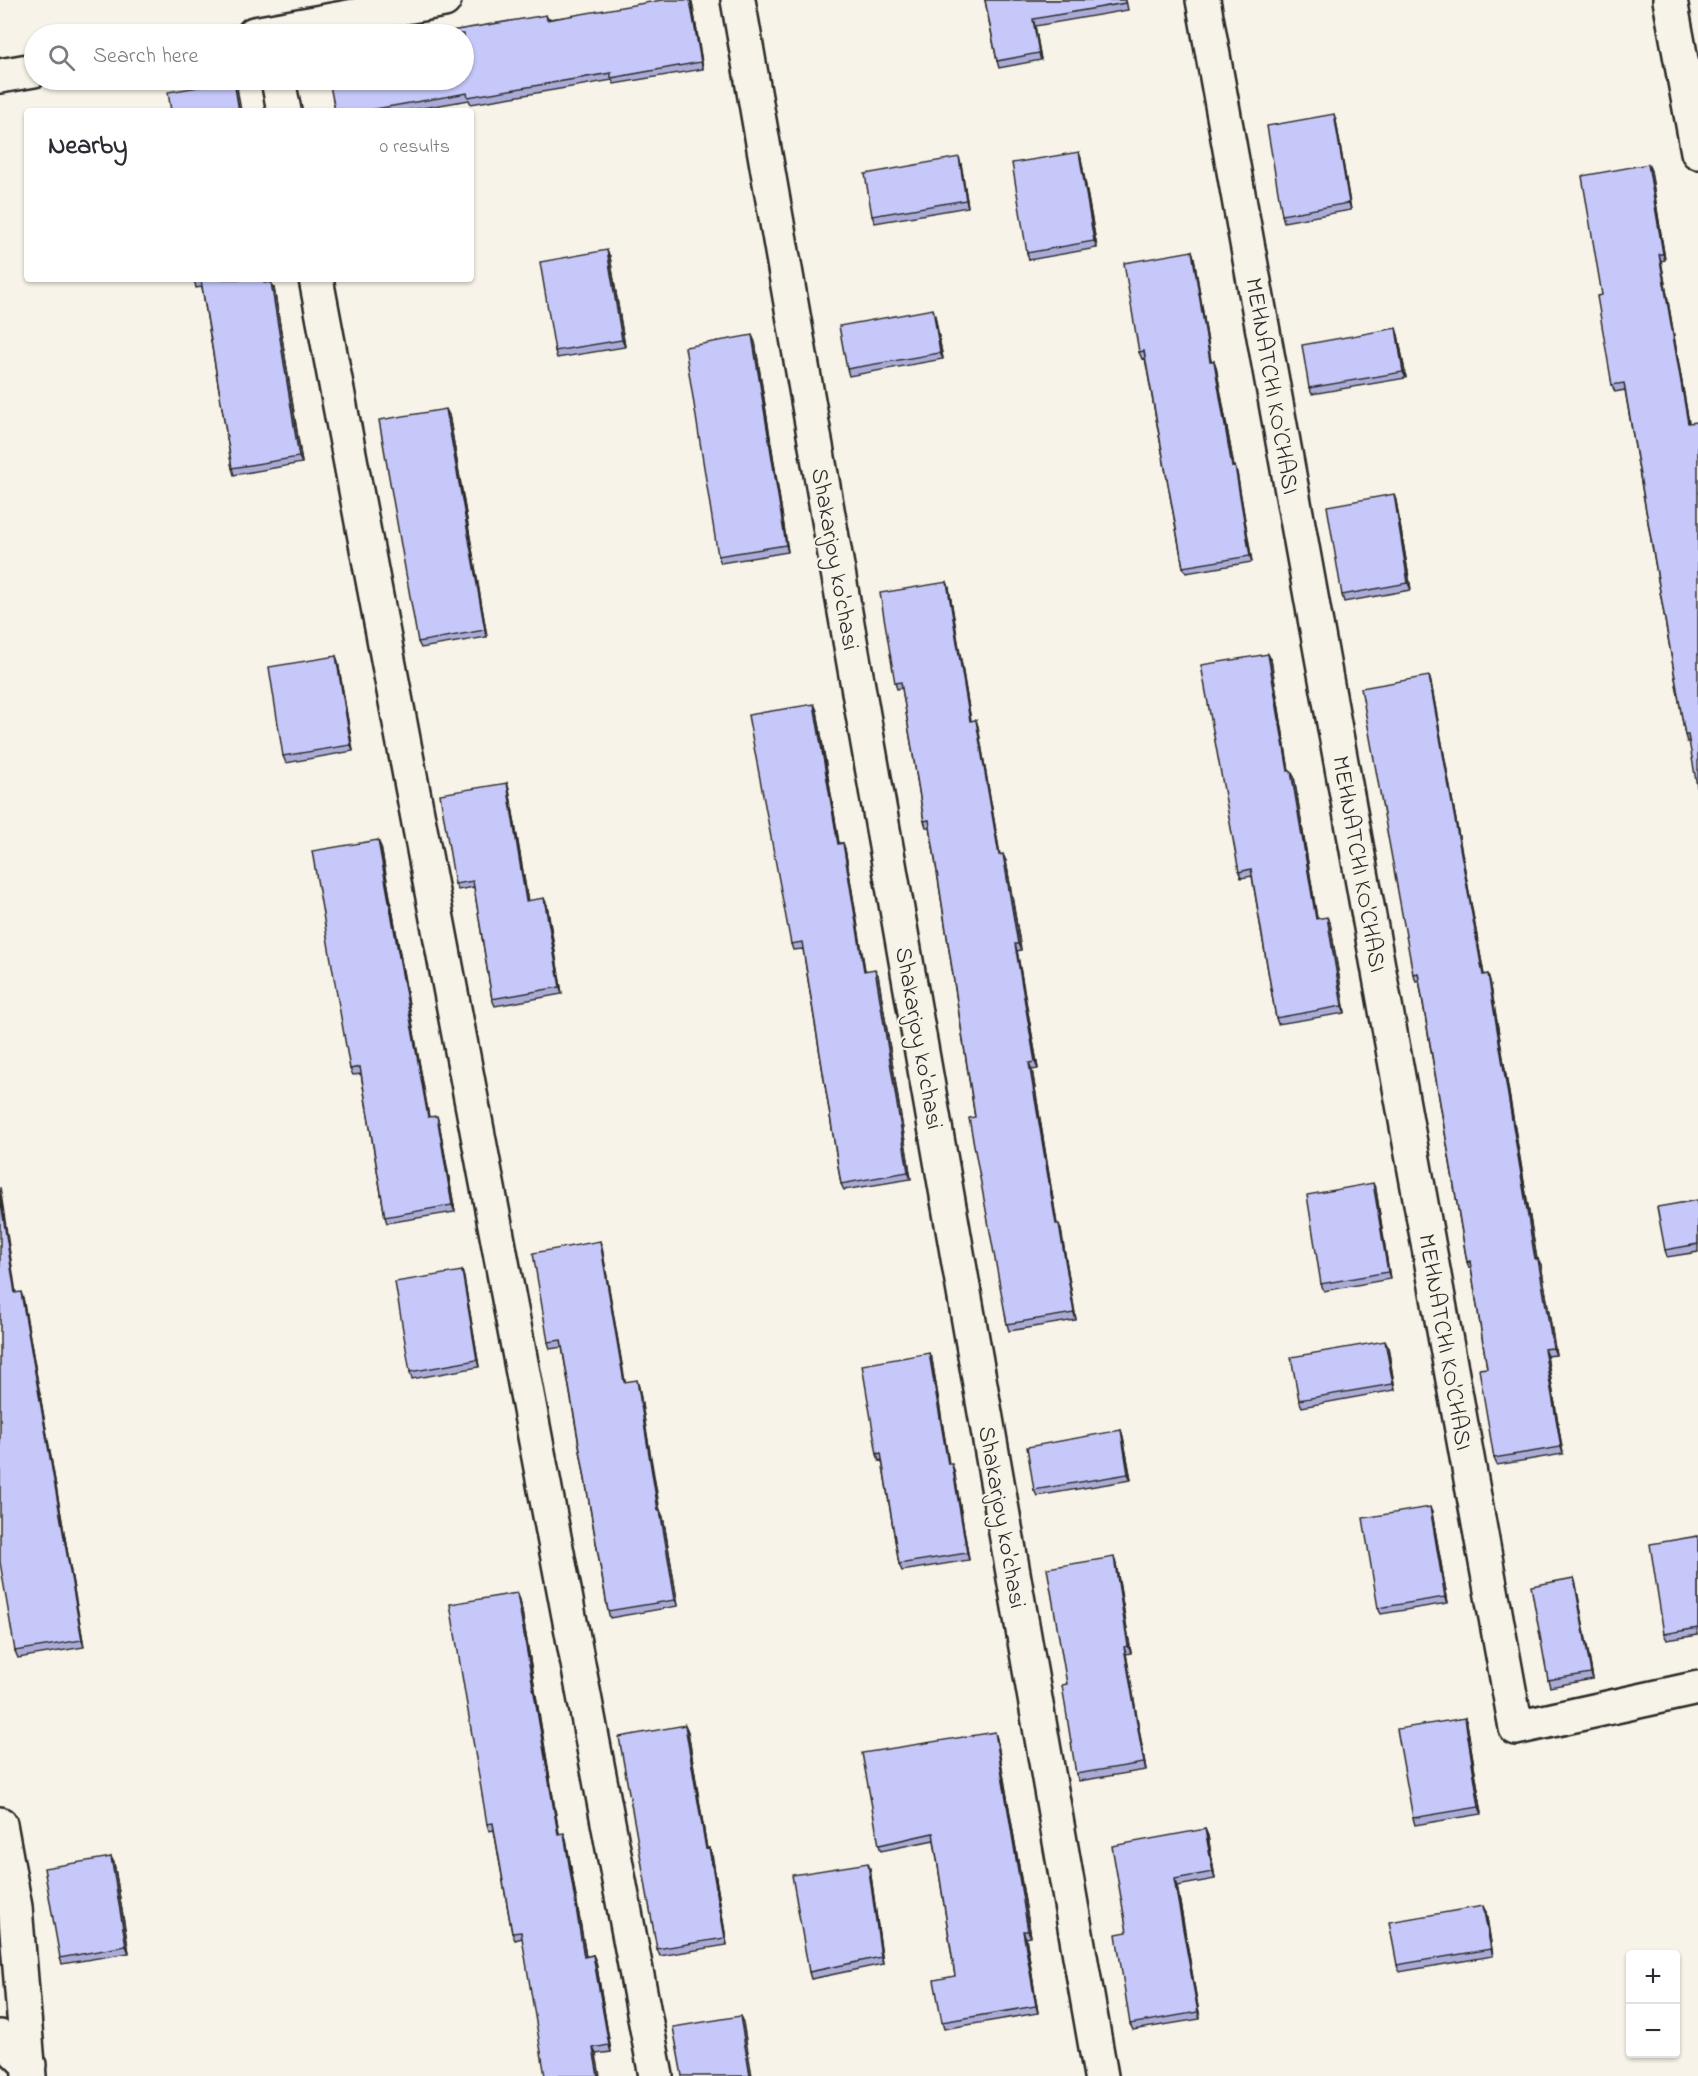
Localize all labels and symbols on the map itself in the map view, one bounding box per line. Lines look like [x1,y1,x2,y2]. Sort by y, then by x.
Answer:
street label: MEHNATCHI KO'CHASI [1234,275,1307,498]
street label: Shakarjoy ko'chasi [799,466,867,653]
street label: MEHNATCHI KO'CHASI [1321,753,1394,976]
street label: Shakarjoy ko'chasi [883,945,951,1132]
street label: MEHNATCHI KO'CHASI [1407,1231,1480,1454]
street label: Shakarjoy ko'chasi [966,1424,1034,1611]

